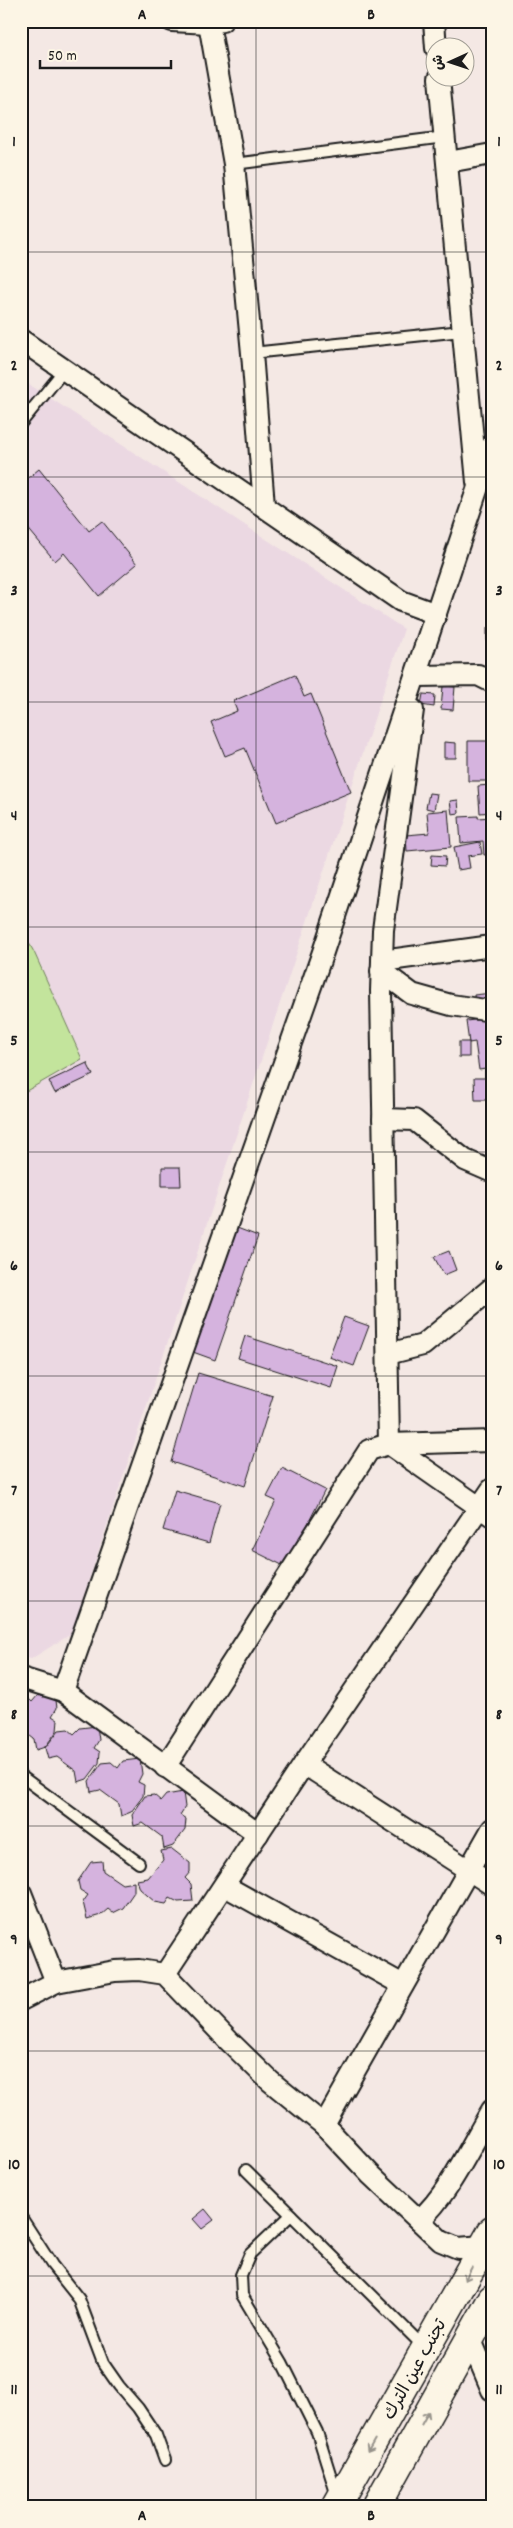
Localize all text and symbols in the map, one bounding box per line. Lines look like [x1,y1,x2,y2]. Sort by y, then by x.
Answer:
text: A [138,4,147,27]
text: B [367,4,375,27]
scale bar [40,38,171,70]
north arrow [426,38,476,88]
text: 50 m [48,46,77,68]
text: ش [429,54,449,71]
text: 1 [12,131,16,154]
text: 1 [497,131,501,154]
text: 2 [11,355,18,378]
text: 2 [496,355,503,378]
text: 3 [10,580,18,603]
text: 3 [495,580,503,603]
text: 4 [11,805,17,828]
text: 4 [496,805,502,828]
text: 5 [10,1030,18,1053]
text: 5 [495,1030,503,1053]
text: 6 [10,1255,18,1278]
text: 6 [495,1255,503,1278]
text: 7 [11,1480,17,1503]
text: 7 [496,1480,502,1503]
text: 8 [11,1704,18,1727]
text: 8 [496,1704,503,1727]
text: 9 [10,1929,18,1952]
text: 9 [495,1929,503,1952]
text: 10 [8,2154,20,2177]
text: 10 [493,2154,505,2177]
one-way arrow [463,2266,473,2281]
street label: تجنب عين الترك [378,2315,455,2425]
text: 11 [10,2379,18,2402]
text: 11 [495,2379,503,2402]
one-way arrow [421,2412,431,2426]
one-way arrow [366,2438,376,2453]
text: A [138,2505,147,2528]
text: B [367,2505,375,2528]

